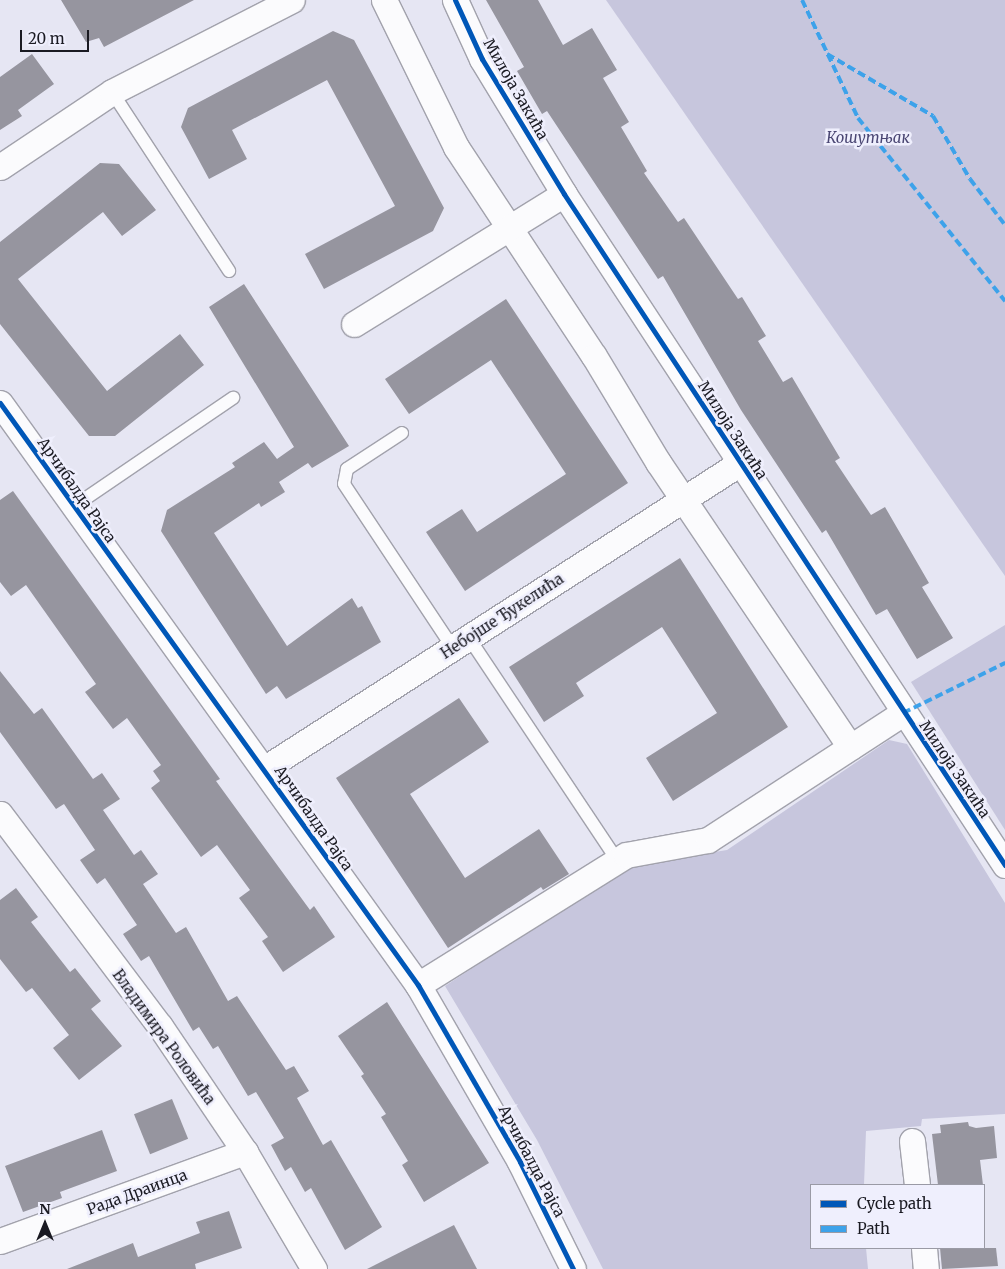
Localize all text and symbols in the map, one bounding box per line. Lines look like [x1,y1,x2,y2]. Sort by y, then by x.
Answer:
scale bar [22,20,91,52]
text: 20 m [28,29,65,48]
street label: Милоја Закића [480,35,552,143]
park label: Кошутњак [826,129,910,147]
street label: Милоја Закића [695,377,771,483]
street label: Арчибалда Рајса [34,434,120,546]
street label: Небојше Ђукелића [437,570,567,662]
street label: Милоја Закића [916,717,994,821]
street label: Арчибалда Рајса [271,762,357,874]
street label: Владимира Роловића [109,966,219,1108]
street label: Арчибалда Рајса [495,1102,569,1220]
street label: Рада Драинца [84,1166,190,1218]
legend [810,1184,985,1249]
text: Cycle path [857,1194,932,1213]
north arrow [20,1199,70,1249]
text: N [39,1200,51,1218]
text: Path [857,1219,890,1238]

